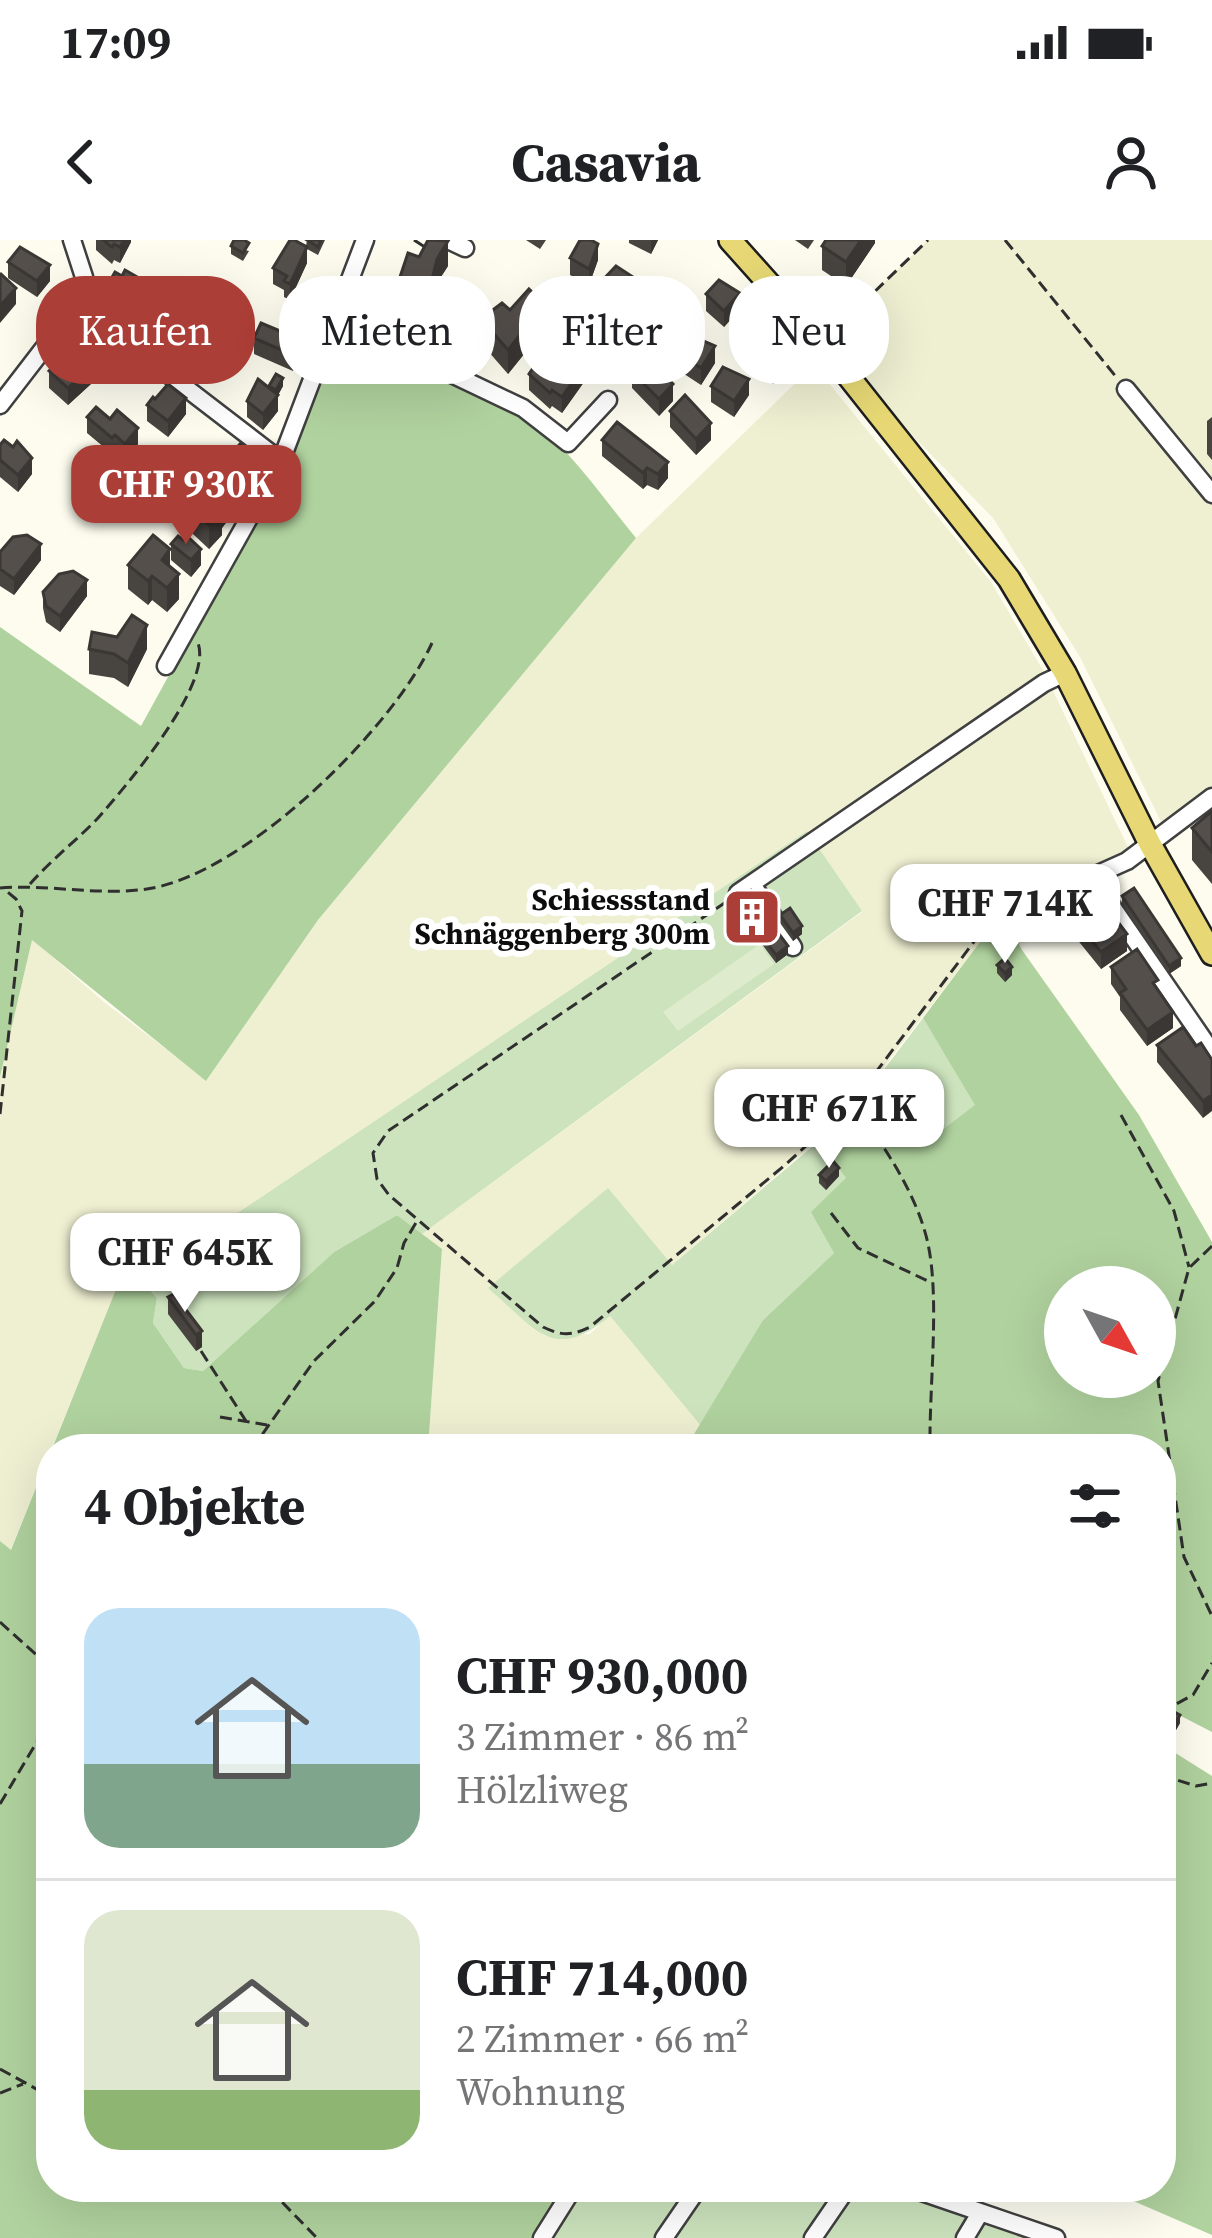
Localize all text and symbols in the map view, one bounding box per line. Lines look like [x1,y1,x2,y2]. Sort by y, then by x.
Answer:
text: 17:09 [60,11,171,73]
text: Casavia [511,125,701,199]
icon: back [48,129,114,195]
icon: person [1098,129,1164,195]
chip: Kaufen [36,276,255,384]
chip: Mieten [279,276,495,384]
chip: Filter [519,276,705,384]
chip: Neu [729,276,889,384]
pin: CHF 930K [62,445,310,547]
text: CHF 930K [98,457,274,510]
pin: CHF 714K [881,864,1129,966]
text: CHF 714K [917,876,1093,929]
place label: Schiessstand Schnäggenberg 300m [414,879,710,954]
building icon: Schiessstand Schnäggenberg 300m [721,886,783,948]
pin: CHF 671K [705,1069,953,1171]
text: CHF 671K [741,1081,917,1134]
pin: CHF 645K [61,1213,309,1315]
text: CHF 645K [97,1225,273,1278]
north arrow [1044,1266,1176,1398]
map controls [1044,1266,1176,1398]
text: 4 Objekte [84,1471,305,1541]
icon: filters [1062,1473,1128,1539]
text: CHF 930,000 [456,1640,748,1710]
icon: home [180,1656,324,1800]
text: 3 Zimmer · 86 m² [456,1710,749,1763]
text: Hölzliweg [456,1763,628,1816]
text: CHF 714,000 [456,1942,748,2012]
icon: home [180,1958,324,2102]
text: 2 Zimmer · 66 m² [456,2012,749,2065]
text: Wohnung [456,2065,625,2118]

